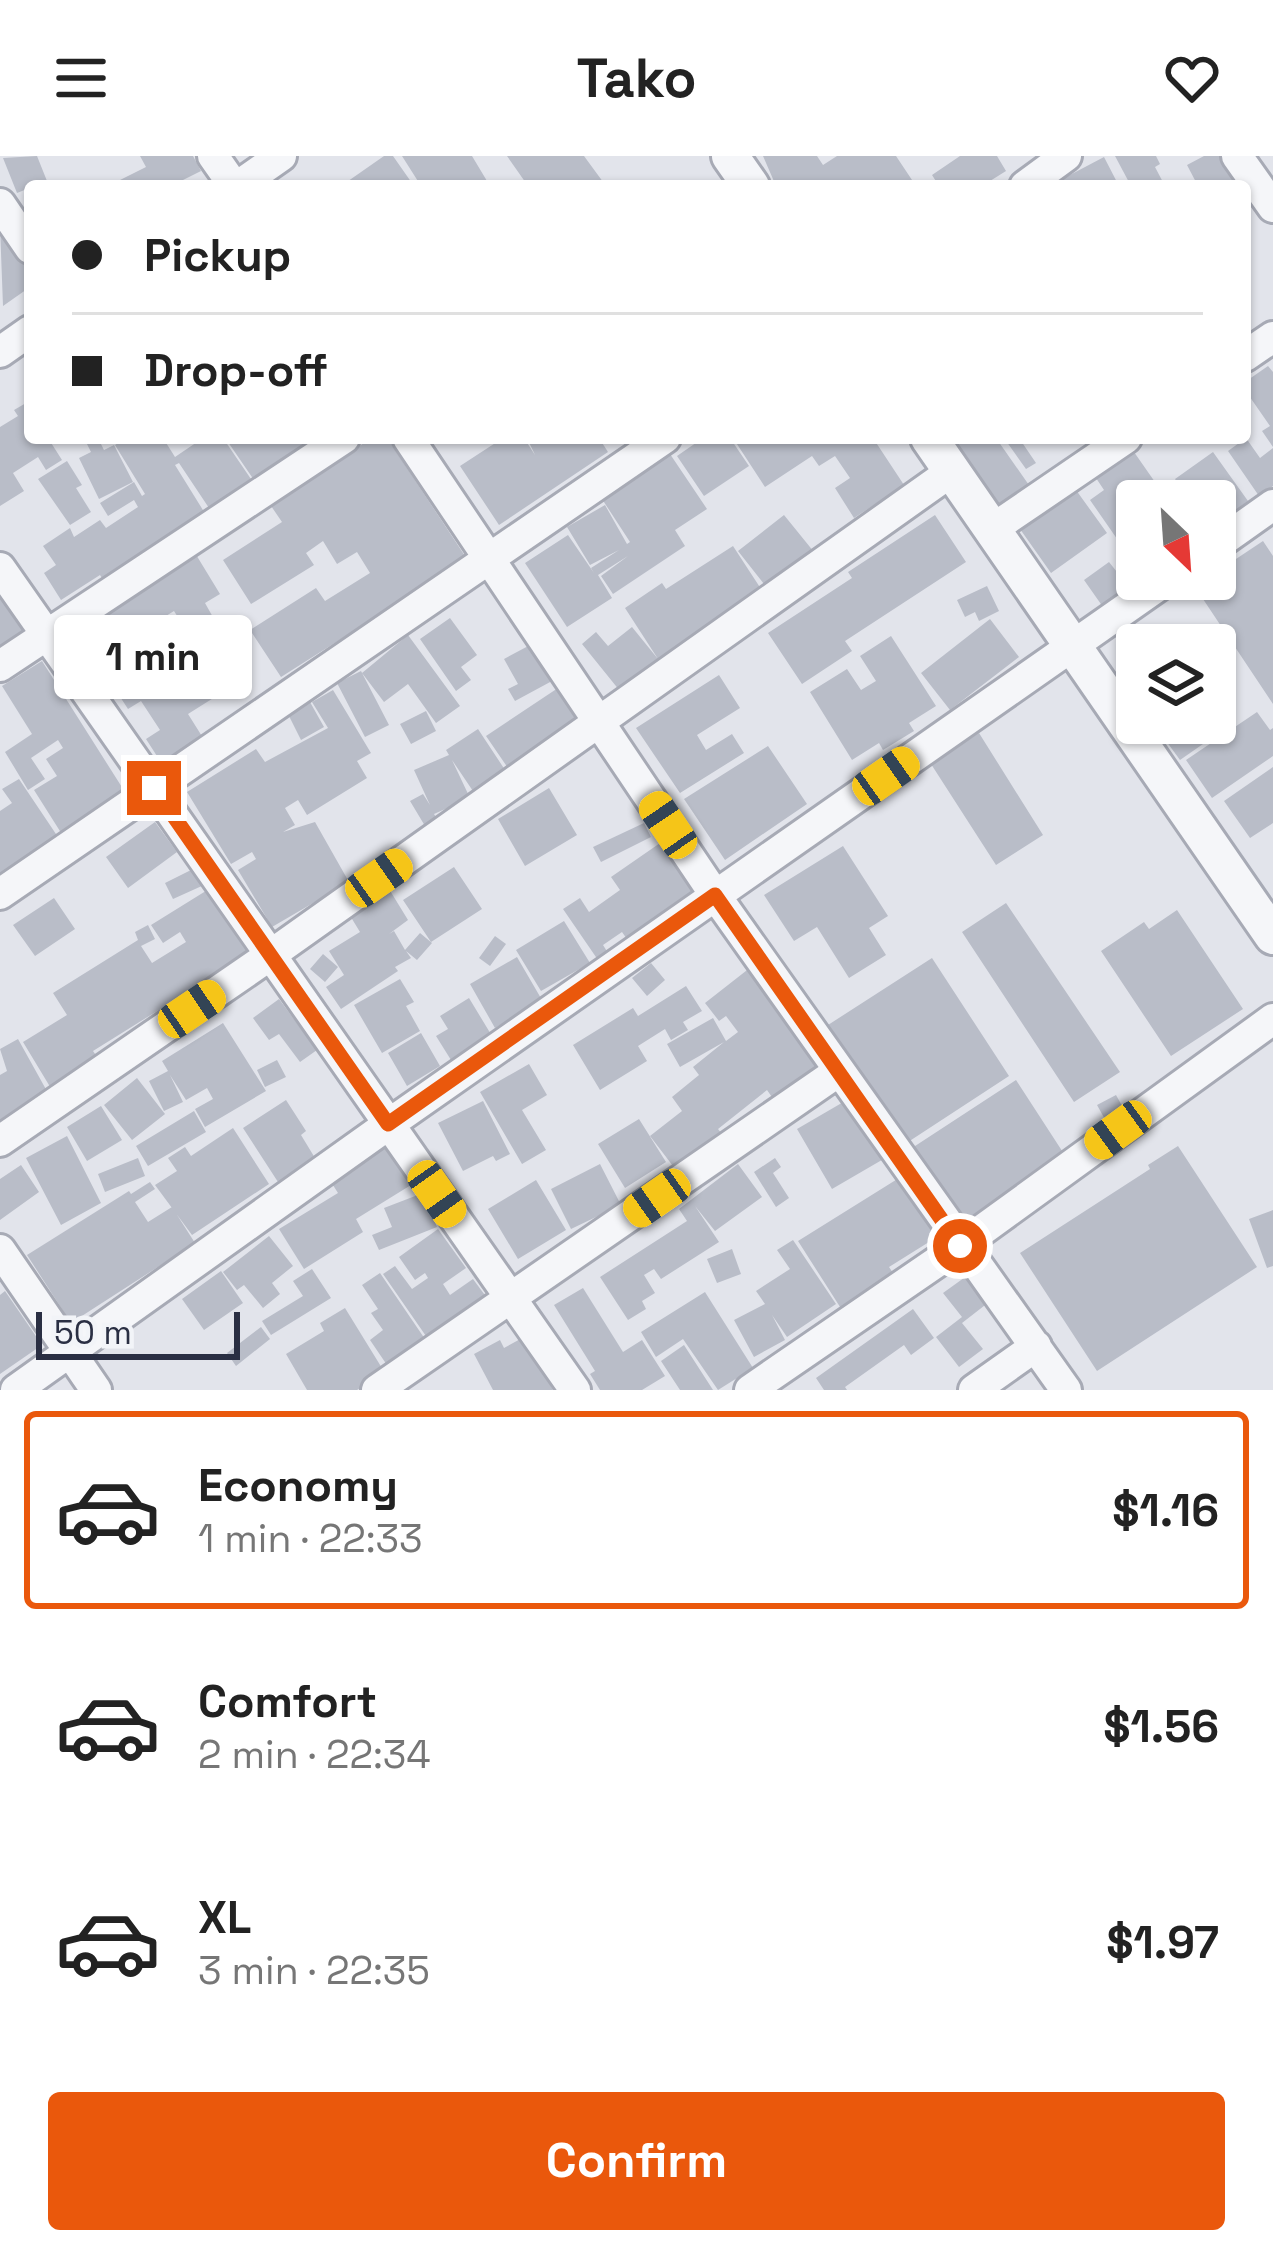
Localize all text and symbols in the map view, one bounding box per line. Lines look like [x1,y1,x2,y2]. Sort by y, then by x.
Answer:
text: Tako [576,44,697,113]
icon: menu [48,45,114,111]
icon: heart [1159,45,1225,111]
text: Pickup [144,227,291,284]
text: Drop-off [144,342,328,399]
north arrow [1116,480,1236,600]
map controls [1116,480,1236,744]
callout: 1 min [55,614,253,698]
button: layers [1116,624,1236,744]
text: 1 min [105,632,201,681]
car [846,741,926,811]
route end [127,761,181,815]
car [633,785,703,865]
car [339,843,419,913]
car [152,974,232,1044]
car [1078,1094,1158,1166]
car [402,1154,472,1234]
car [617,1163,697,1233]
route start [933,1219,987,1273]
scale bar [36,1306,240,1359]
text: 50 m [54,1312,132,1354]
icon: car [54,1456,162,1564]
text: Economy [198,1457,398,1514]
text: $1.16 [1112,1482,1219,1539]
text: 1 min · 22:33 [198,1514,423,1563]
icon: car [54,1672,162,1780]
text: Comfort [198,1673,377,1730]
text: $1.56 [1103,1698,1219,1755]
text: 2 min · 22:34 [198,1730,431,1779]
icon: car [54,1888,162,1996]
text: XL [198,1889,251,1946]
text: $1.97 [1106,1914,1219,1971]
text: 3 min · 22:35 [198,1946,430,1995]
button: Confirm [48,2092,1225,2230]

